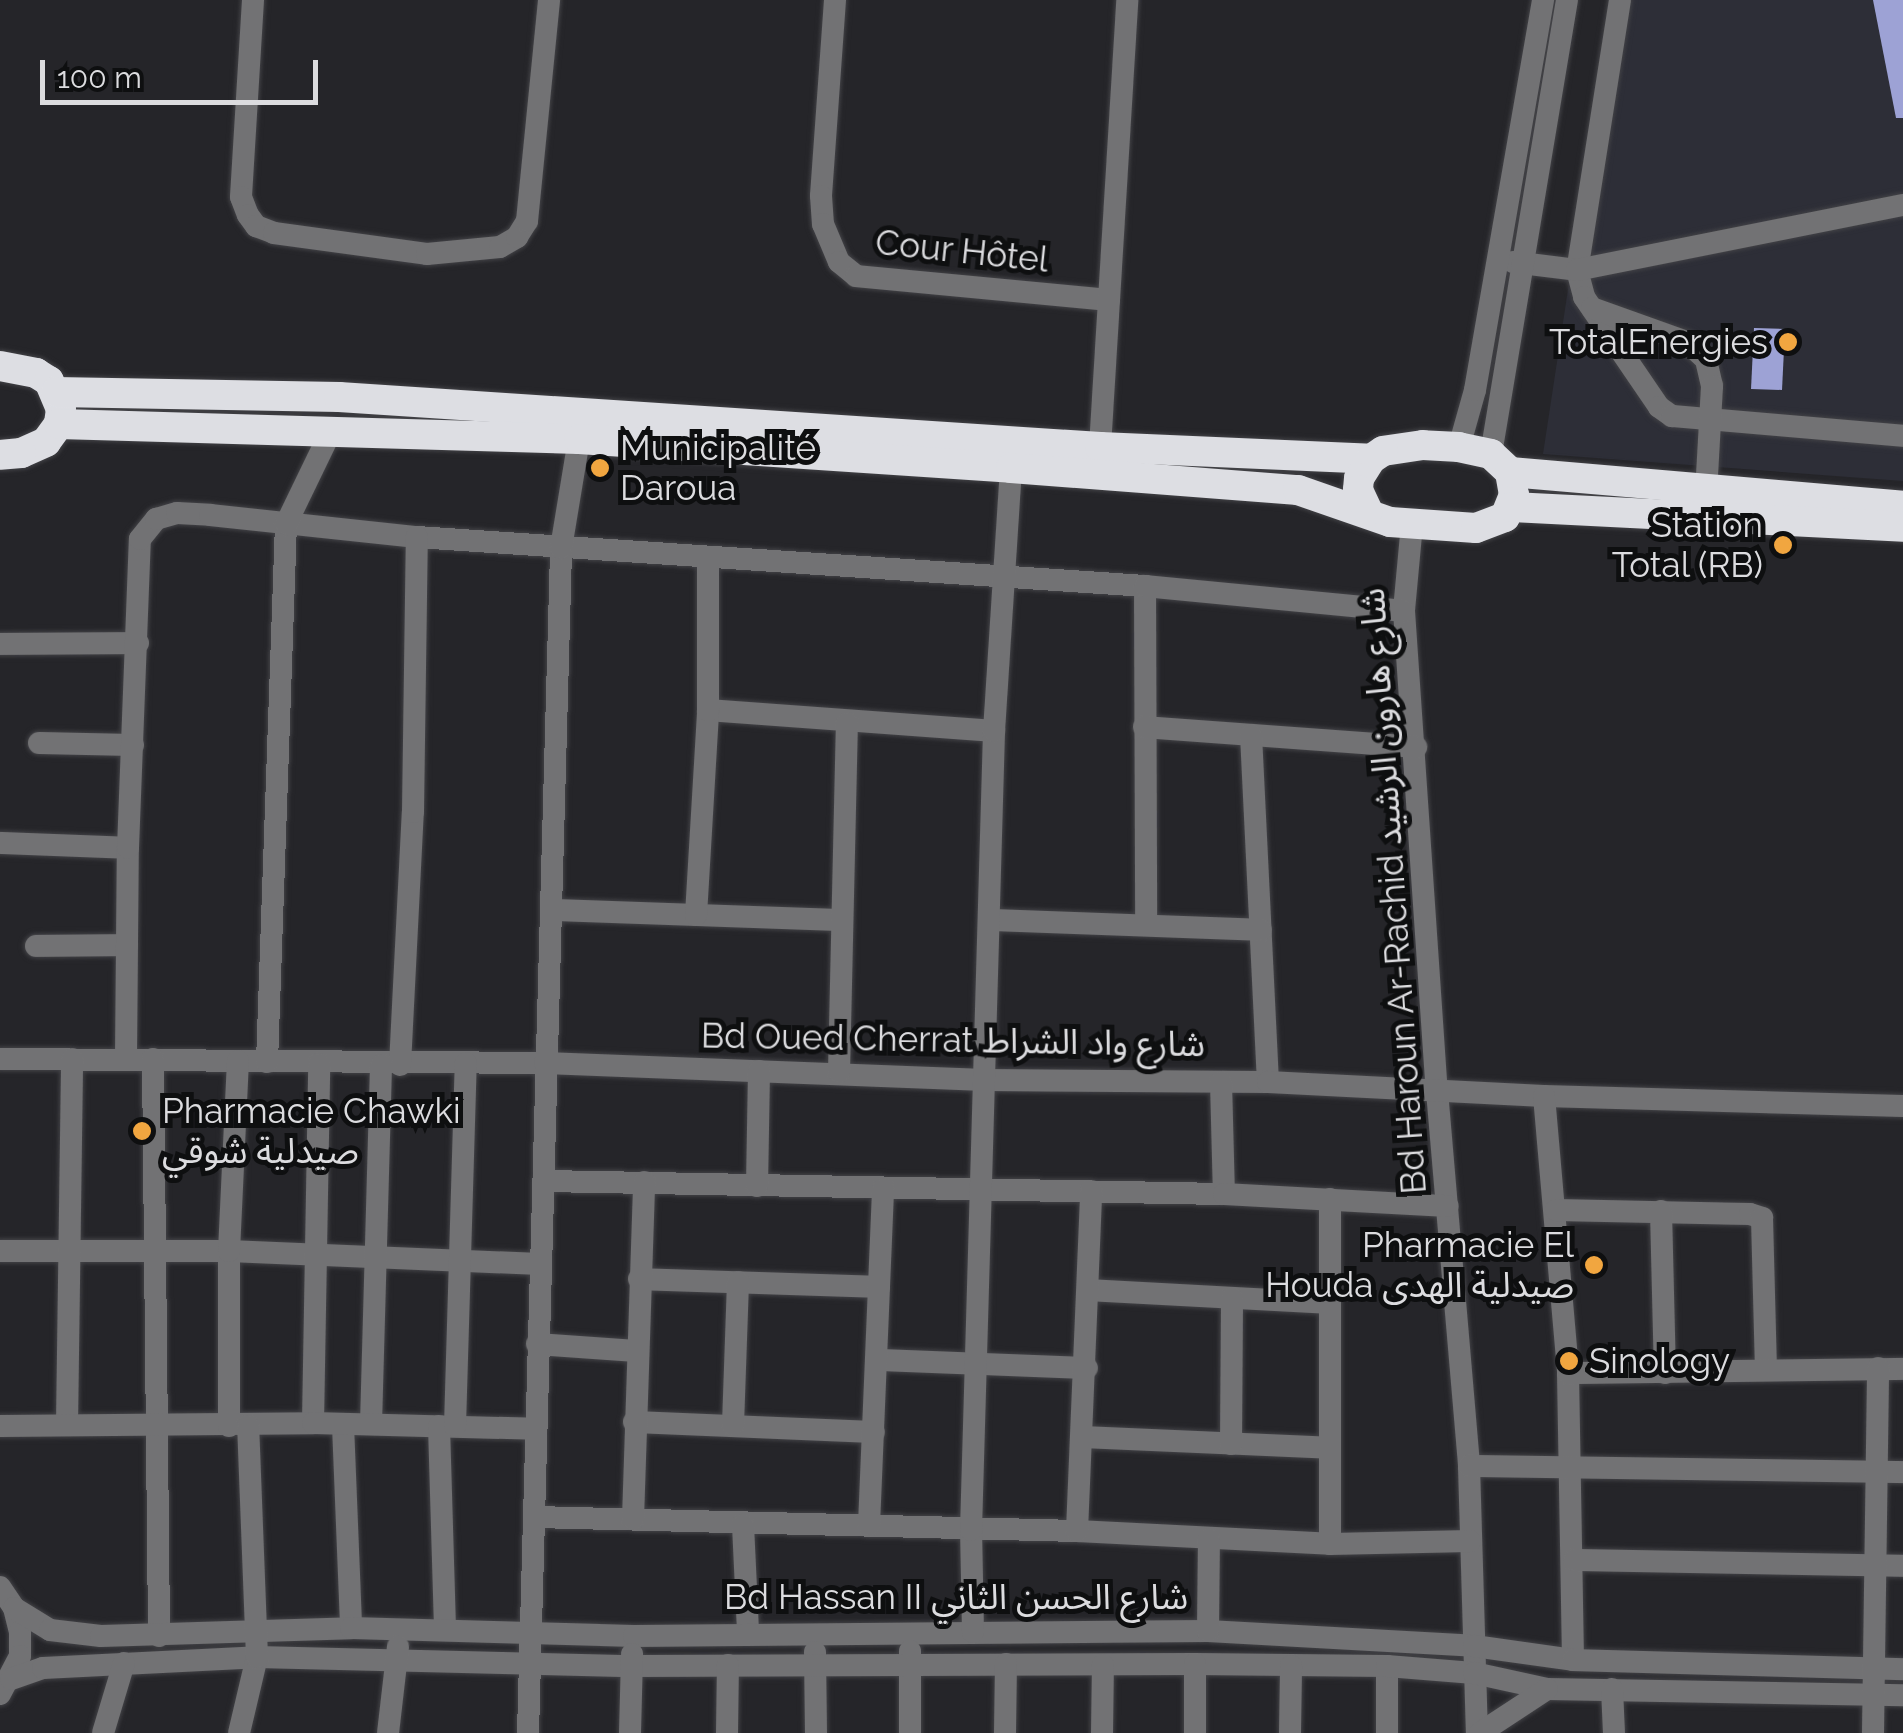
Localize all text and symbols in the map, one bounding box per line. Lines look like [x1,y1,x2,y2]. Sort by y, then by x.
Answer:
scale bar [45,40,322,102]
text: 100 m [57,60,142,95]
street label: Cour Hôtel [873,221,1051,281]
place label: TotalEnergies [1549,321,1768,363]
marker: TotalEnergies [1777,331,1799,353]
place label: Municipalité Daroua [620,427,816,509]
marker: Municipalité Daroua [589,457,611,479]
place label: Station Total (RB) [1611,504,1763,586]
marker: Station Total (RB) [1772,534,1794,556]
street label: Bd Haroun Ar-Rachid شارع هارون الرشيد [1351,586,1435,1196]
street label: Bd Oued Cherrat شارع واد الشراط [701,1015,1205,1065]
place label: Pharmacie Chawki صيدلية شوقي [162,1090,461,1172]
marker: Pharmacie Chawki صيدلية شوقي [131,1120,153,1142]
place label: Pharmacie El Houda صيدلية الهدى [1265,1224,1574,1306]
marker: Pharmacie El Houda صيدلية الهدى [1583,1254,1605,1276]
place label: Sinology [1589,1340,1730,1382]
marker: Sinology [1558,1350,1580,1372]
street label: Bd Hassan II شارع الحسن الثاني [724,1576,1188,1618]

